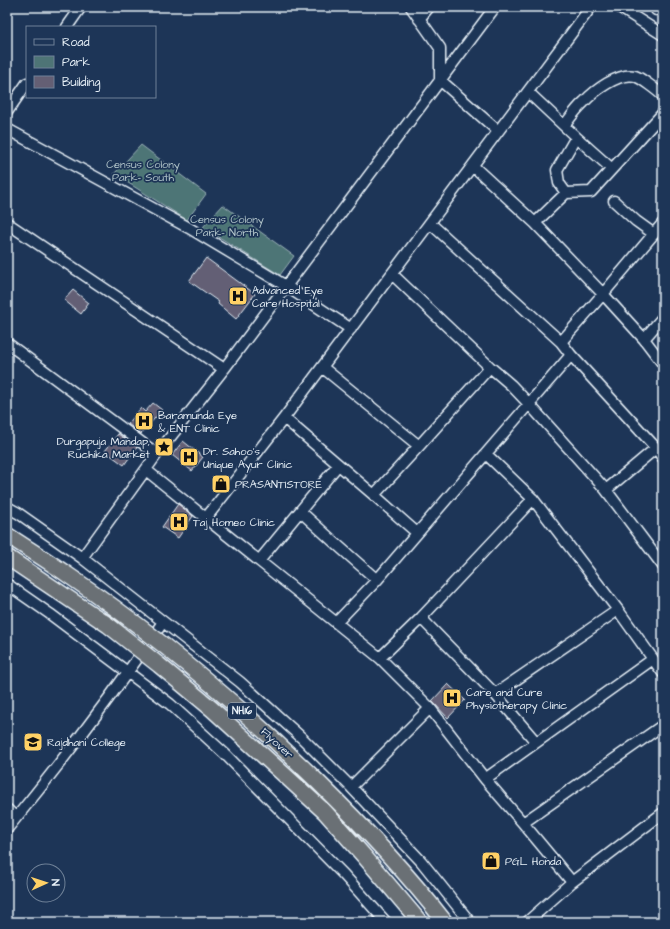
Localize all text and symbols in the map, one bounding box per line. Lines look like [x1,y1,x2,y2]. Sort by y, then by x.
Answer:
legend [26,26,156,98]
text: Road [62,34,90,51]
text: Park [62,54,90,71]
text: Building [62,74,100,92]
park label: Census Colony Park- South [106,157,180,185]
park label: Census Colony Park- North [190,212,264,240]
place label: Advanced Eye Care Hospital [252,283,323,311]
hospital icon: Advanced Eye Care Hospital [227,285,249,307]
place label: Baramunda Eye & ENT Clinic [158,408,237,436]
hospital icon: Baramunda Eye & ENT Clinic [133,410,155,432]
place label: Durgapuja Mandap, Ruchika Market [57,434,151,462]
place icon: Durgapuja Mandap, Ruchika Market [153,436,175,458]
place label: Dr. Sahoo's Unique Ayur Clinic [203,444,292,473]
hospital icon: Dr. Sahoo's Unique Ayur Clinic [178,446,200,468]
shop icon: PRASANTISTORE [210,473,232,495]
place label: PRASANTISTORE [235,477,323,492]
hospital icon: Taj Homeo Clinic [168,511,190,533]
place label: Taj Homeo Clinic [193,515,275,530]
place label: Care and Cure Physiotherapy Clinic [466,685,567,714]
hospital icon: Care and Cure Physiotherapy Clinic [441,687,463,709]
road number: NH16 [228,703,256,719]
street label: Flyover [257,724,296,763]
school or university icon: Rajdhani College [22,731,44,753]
place label: Rajdhani College [47,735,126,751]
shop icon: PGL Honda [480,850,502,872]
place label: PGL Honda [505,854,562,869]
north arrow [26,863,66,903]
text: N [48,879,63,886]

